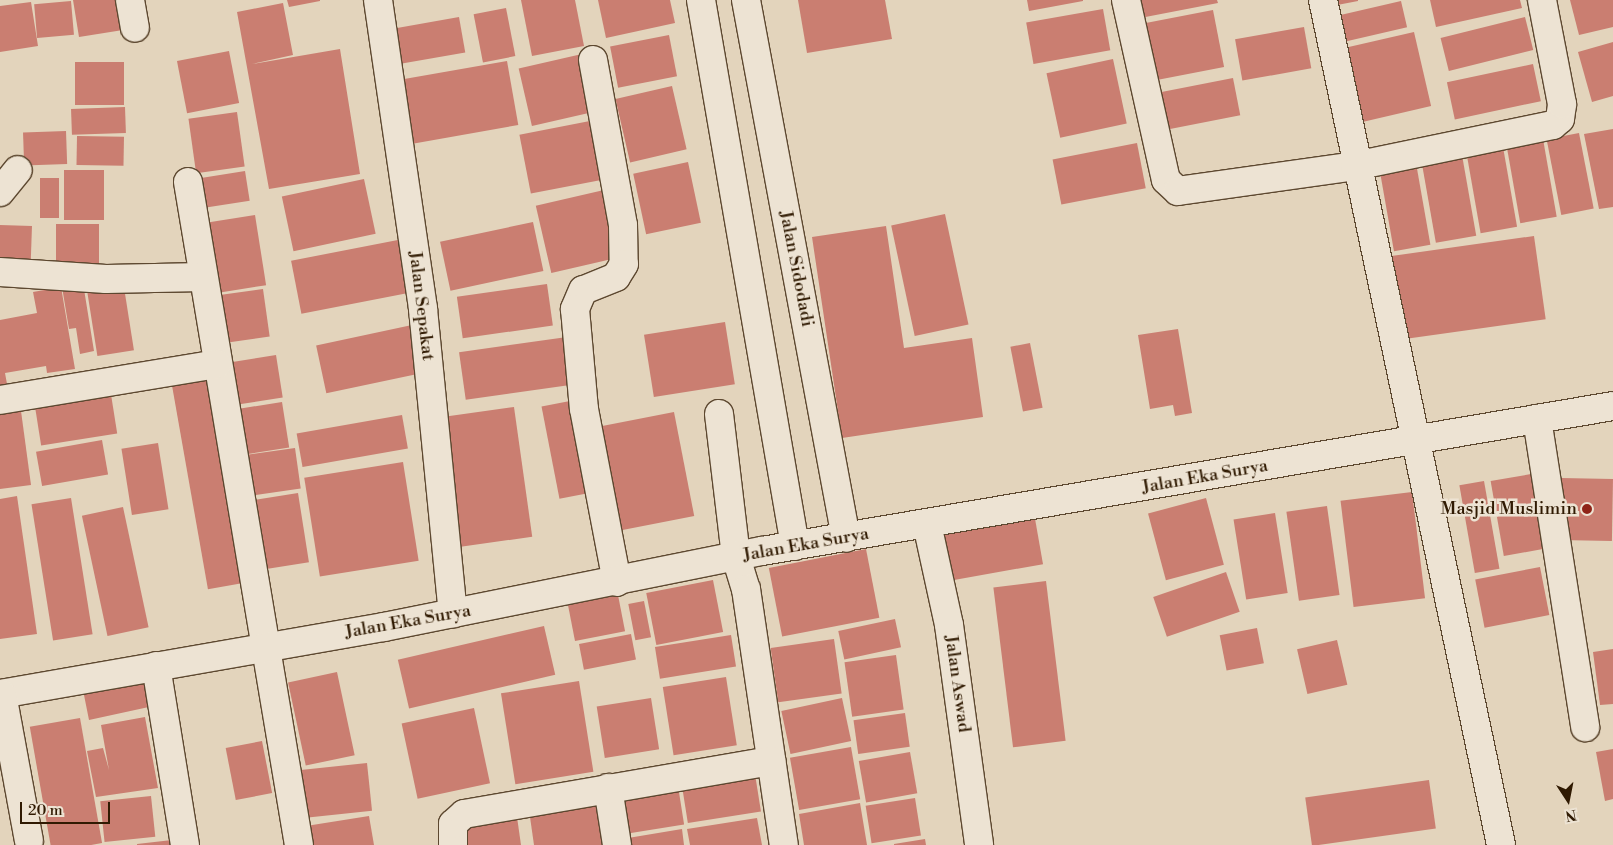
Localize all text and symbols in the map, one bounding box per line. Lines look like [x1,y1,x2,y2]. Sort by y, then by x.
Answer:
street label: Jalan Sidodadi [774,209,818,329]
street label: Jalan Sepakat [404,250,438,362]
street label: Jalan Eka Surya [1140,455,1270,499]
place label: Masjid Muslimin [1441,498,1577,520]
marker: Masjid Muslimin [1581,503,1593,515]
street label: Jalan Eka Surya [741,523,871,567]
street label: Jalan Eka Surya [343,600,473,644]
street label: Jalan Aswad [939,634,975,734]
north arrow [1543,775,1593,825]
scale bar [22,792,112,824]
text: 20 m [28,801,63,820]
text: N [1564,805,1578,825]

